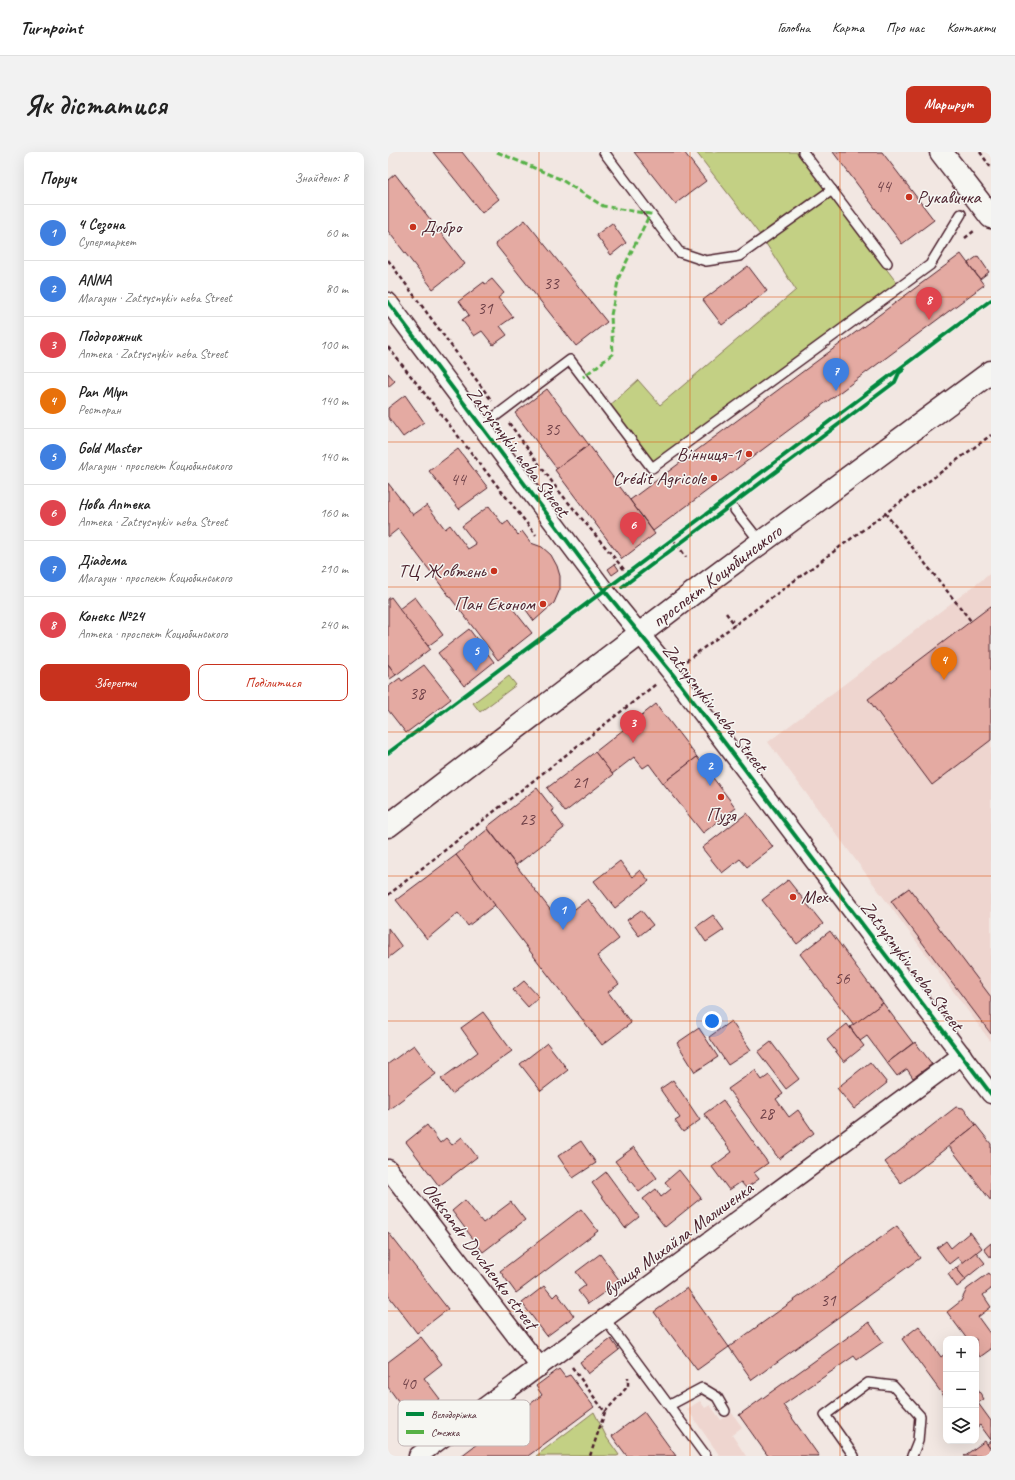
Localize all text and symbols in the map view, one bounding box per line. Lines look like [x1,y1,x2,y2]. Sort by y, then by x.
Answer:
text: Turnpoint [20,16,82,40]
text: Головна [777,19,810,36]
text: Карта [832,19,864,36]
text: Про нас [886,19,925,36]
text: Контакти [947,19,995,36]
button: Маршрут [906,86,991,123]
text: Як дістатися [24,87,167,122]
text: Поруч [40,168,76,189]
text: Знайдено: 8 [294,170,348,186]
house number: 44 [875,176,893,197]
place label: Рукавичка [917,185,982,209]
marker: Рукавичка [904,192,914,202]
text: 4 Сезона [78,215,125,234]
place label: Добро [421,215,463,239]
marker: Добро [408,222,418,232]
text: 1 [50,225,56,241]
text: 60 m [326,225,348,241]
text: Супермаркет [78,234,136,250]
text: ANNA [78,271,111,290]
house number: 33 [543,273,560,294]
text: 2 [50,281,56,297]
text: 80 m [326,281,348,297]
pin: 8 [916,287,942,320]
text: Магазин · Zatsysnykiv neba Street [78,290,232,306]
house number: 31 [477,298,494,319]
text: Подорожник [78,327,142,346]
text: 3 [50,337,56,353]
text: 100 m [320,337,348,353]
text: Аптека · Zatsysnykiv neba Street [78,346,227,362]
pin: 7 [823,358,849,391]
street label: Zatsysnykiv neba Street [461,382,576,523]
text: Pan Mlyn [78,383,127,402]
text: 4 [50,393,56,409]
text: 140 m [320,393,348,409]
text: Ресторан [78,402,121,418]
house number: 35 [544,419,561,440]
text: Gold Master [78,439,141,458]
place label: Вінниця-1 [677,442,742,466]
text: 5 [50,449,56,465]
text: 140 m [320,449,348,465]
marker: Вінниця-1 [744,449,754,459]
text: Магазин · проспект Коцюбинського [78,458,232,474]
place label: Crédit Agricole [613,466,708,490]
house number: 44 [450,469,468,490]
marker: Crédit Agricole [709,473,719,483]
text: Нова Аптека [78,495,149,514]
text: 6 [50,505,56,521]
text: 160 m [320,505,348,521]
pin: 6 [620,512,646,545]
text: Аптека · Zatsysnykiv neba Street [78,514,227,530]
street label: проспект Коцюбинського [647,518,788,633]
text: Діадема [78,551,126,570]
place label: ТЦ Жовтень [398,559,488,583]
text: 7 [50,561,56,577]
text: 210 m [320,561,348,577]
marker: ТЦ Жовтень [489,566,499,576]
text: Магазин · проспект Коцюбинського [78,570,232,586]
place label: Пан Економ [454,592,536,616]
marker: Пан Економ [538,599,548,609]
text: Конекс №24 [78,607,144,626]
text: 8 [50,617,56,633]
text: 240 m [320,617,348,633]
text: Аптека · проспект Коцюбинського [78,626,228,642]
pin: 5 [463,638,489,671]
street label: Zatsysnykiv neba Street [657,639,774,778]
pin: 4 [931,647,957,680]
button: Зберегти [40,664,190,701]
button: Поділитися [198,664,348,701]
house number: 38 [409,683,427,704]
pin: 3 [620,710,646,743]
pin: 2 [697,753,723,786]
house number: 21 [572,772,589,793]
marker: Пузя [716,792,726,802]
place label: Пузя [706,803,738,827]
house number: 23 [519,809,536,830]
place label: Мех [801,885,829,909]
marker: Мех [788,892,798,902]
street label: Zatsysnykiv neba Street [855,896,970,1037]
pin: 1 [550,897,576,930]
house number: 56 [834,968,851,989]
your location [702,1011,722,1031]
house number: 28 [758,1103,776,1124]
street label: вулиця Михайла Малишенка [598,1175,759,1302]
street label: Oleksandr Dovzhenko street [417,1178,545,1336]
house number: 31 [820,1290,837,1311]
map controls [943,1336,979,1444]
button: + [943,1336,979,1372]
button: − [943,1372,979,1408]
house number: 40 [400,1373,417,1394]
legend [398,1400,530,1446]
text: Велодоріжка [431,1407,477,1421]
button: layers [943,1408,979,1444]
text: Стежка [431,1425,460,1439]

